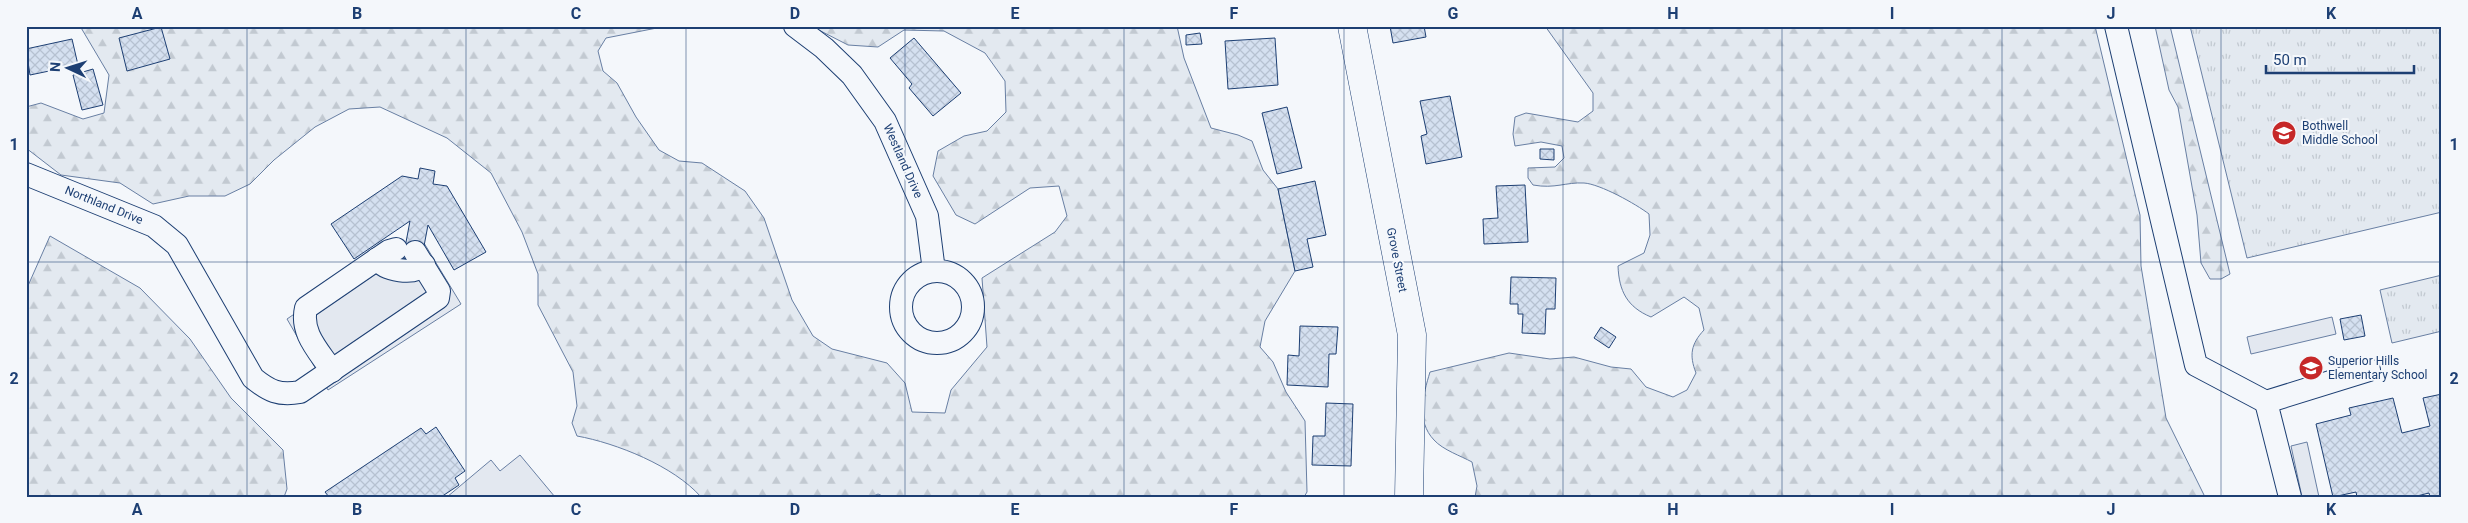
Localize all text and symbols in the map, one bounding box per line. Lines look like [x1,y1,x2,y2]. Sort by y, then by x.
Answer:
text: A [132,4,143,23]
text: B [352,4,362,23]
text: C [571,4,581,23]
text: D [790,4,800,23]
text: E [1011,4,1020,23]
text: F [1230,4,1239,23]
text: G [1448,4,1459,23]
text: H [1667,4,1679,23]
text: I [1890,4,1894,23]
text: J [2107,4,2115,23]
text: K [2326,4,2337,23]
north arrow [42,42,92,92]
scale bar [2266,42,2413,74]
text: 50 m [2273,51,2307,69]
text: N [47,62,63,73]
place label: Bothwell Middle School [2302,119,2378,147]
school or university icon: Bothwell Middle School [2271,120,2297,146]
street label: Westland Drive [880,122,926,200]
text: 1 [9,135,19,154]
text: 1 [2449,135,2459,154]
street label: Northland Drive [63,183,145,227]
street label: Grove Street [1384,226,1410,294]
place label: Superior Hills Elementary School [2328,354,2428,382]
school or university icon: Superior Hills Elementary School [2298,355,2324,381]
text: 2 [9,369,19,388]
text: 2 [2449,369,2459,388]
text: A [132,500,143,519]
text: B [352,500,362,519]
text: C [571,500,581,519]
text: D [790,500,800,519]
text: E [1011,500,1020,519]
text: F [1230,500,1239,519]
text: G [1448,500,1459,519]
text: H [1667,500,1679,519]
text: I [1890,500,1894,519]
text: J [2107,500,2115,519]
text: K [2326,500,2337,519]

